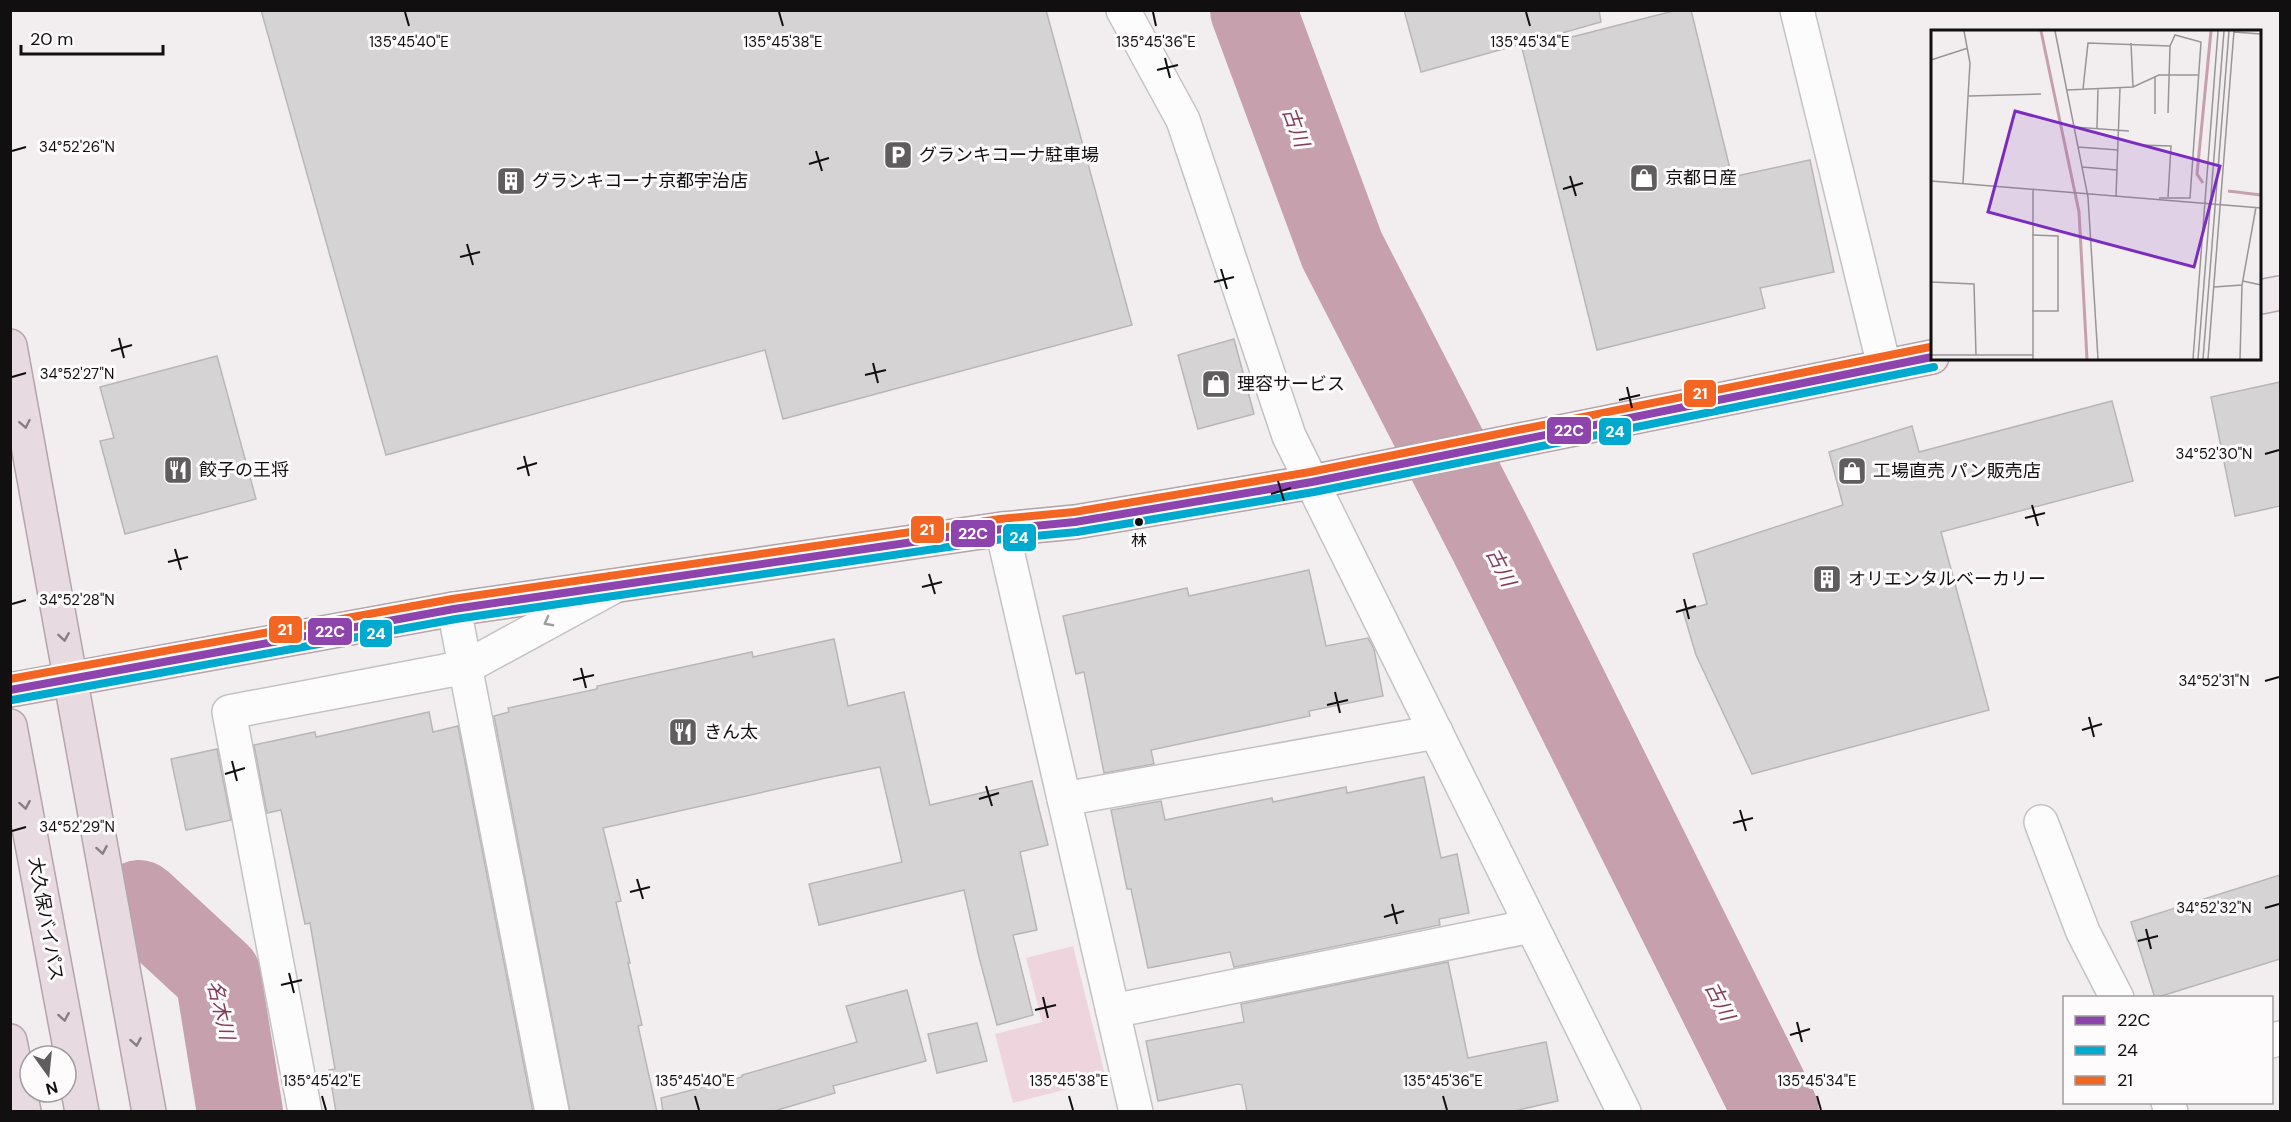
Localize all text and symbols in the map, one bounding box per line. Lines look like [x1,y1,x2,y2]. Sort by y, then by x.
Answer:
scale bar [21,18,164,56]
text: 20 m [30,27,73,51]
inset map [1931,30,2261,360]
text: 135°45'40"E [369,32,449,52]
text: 135°45'38"E [743,32,823,52]
text: 135°45'36"E [1116,32,1196,52]
text: 135°45'34"E [1490,32,1570,52]
water label: 古川 [1277,104,1316,152]
text: 34°52'26"N [39,137,115,157]
parking icon: グランキコーナ駐車場 [882,139,914,171]
place label: グランキコーナ駐車場 [919,143,1099,167]
shop icon: 京都日産 [1628,162,1660,194]
building icon: グランキコーナ京都宇治店 [495,165,527,197]
place label: 京都日産 [1665,166,1737,190]
place label: グランキコーナ京都宇治店 [532,169,748,193]
text: 34°52'27"N [40,364,114,384]
shop icon: 理容サービス [1200,368,1232,400]
place label: 理容サービス [1237,372,1345,396]
line badge: 21 [1683,379,1717,408]
text: 21 [1692,383,1708,404]
line badge: 22C [1546,416,1592,445]
line badge: 24 [1598,417,1632,446]
one-way arrow [18,419,31,429]
text: 22C [1554,420,1584,441]
text: 24 [1605,421,1625,442]
text: 34°52'30"N [2176,444,2252,464]
restaurant icon: 餃子の王将 [162,454,194,486]
shop icon: 工場直売 パン販売店 [1836,455,1868,487]
place label: 餃子の王将 [199,458,289,482]
place label: 工場直売 パン販売店 [1873,459,2041,483]
line badge: 21 [910,515,945,544]
marker: 林 [1133,516,1145,528]
text: 21 [919,519,935,540]
line badge: 22C [950,519,996,548]
text: 22C [958,523,988,544]
line badge: 24 [1002,523,1037,552]
text: 24 [1009,527,1029,548]
place label: 林 [1131,530,1147,551]
water label: 古川 [1480,543,1523,593]
building icon: オリエンタルベーカリー [1811,563,1843,595]
place label: オリエンタルベーカリー [1848,567,2046,591]
text: 34°52'28"N [39,590,115,610]
line badge: 21 [268,615,303,644]
one-way arrow [544,615,555,626]
line badge: 22C [307,617,353,646]
text: 21 [277,619,293,640]
line badge: 24 [359,619,393,648]
text: 22C [315,621,345,642]
text: 24 [366,623,386,644]
one-way arrow [57,632,69,642]
text: 34°52'31"N [2178,671,2250,691]
restaurant icon: きん太 [667,716,699,748]
place label: きん太 [704,720,758,744]
one-way arrow [18,799,31,809]
text: 34°52'29"N [39,817,115,837]
one-way arrow [95,844,108,854]
street label: 大久保バイパス [23,855,69,983]
text: 34°52'32"N [2176,898,2252,918]
water label: 古川 [1699,977,1742,1027]
water label: 名木川 [202,978,241,1044]
legend [2063,996,2273,1104]
text: 22C [2117,1008,2151,1032]
one-way arrow [57,1012,70,1022]
one-way arrow [129,1036,142,1046]
text: 24 [2117,1038,2138,1062]
north arrow [18,1044,78,1104]
text: 21 [2117,1068,2133,1092]
text: 135°45'42"E [283,1071,361,1091]
text: 135°45'40"E [655,1071,735,1091]
text: 135°45'38"E [1029,1071,1109,1091]
text: 135°45'36"E [1403,1071,1483,1091]
text: 135°45'34"E [1777,1071,1857,1091]
text: N [43,1076,60,1100]

